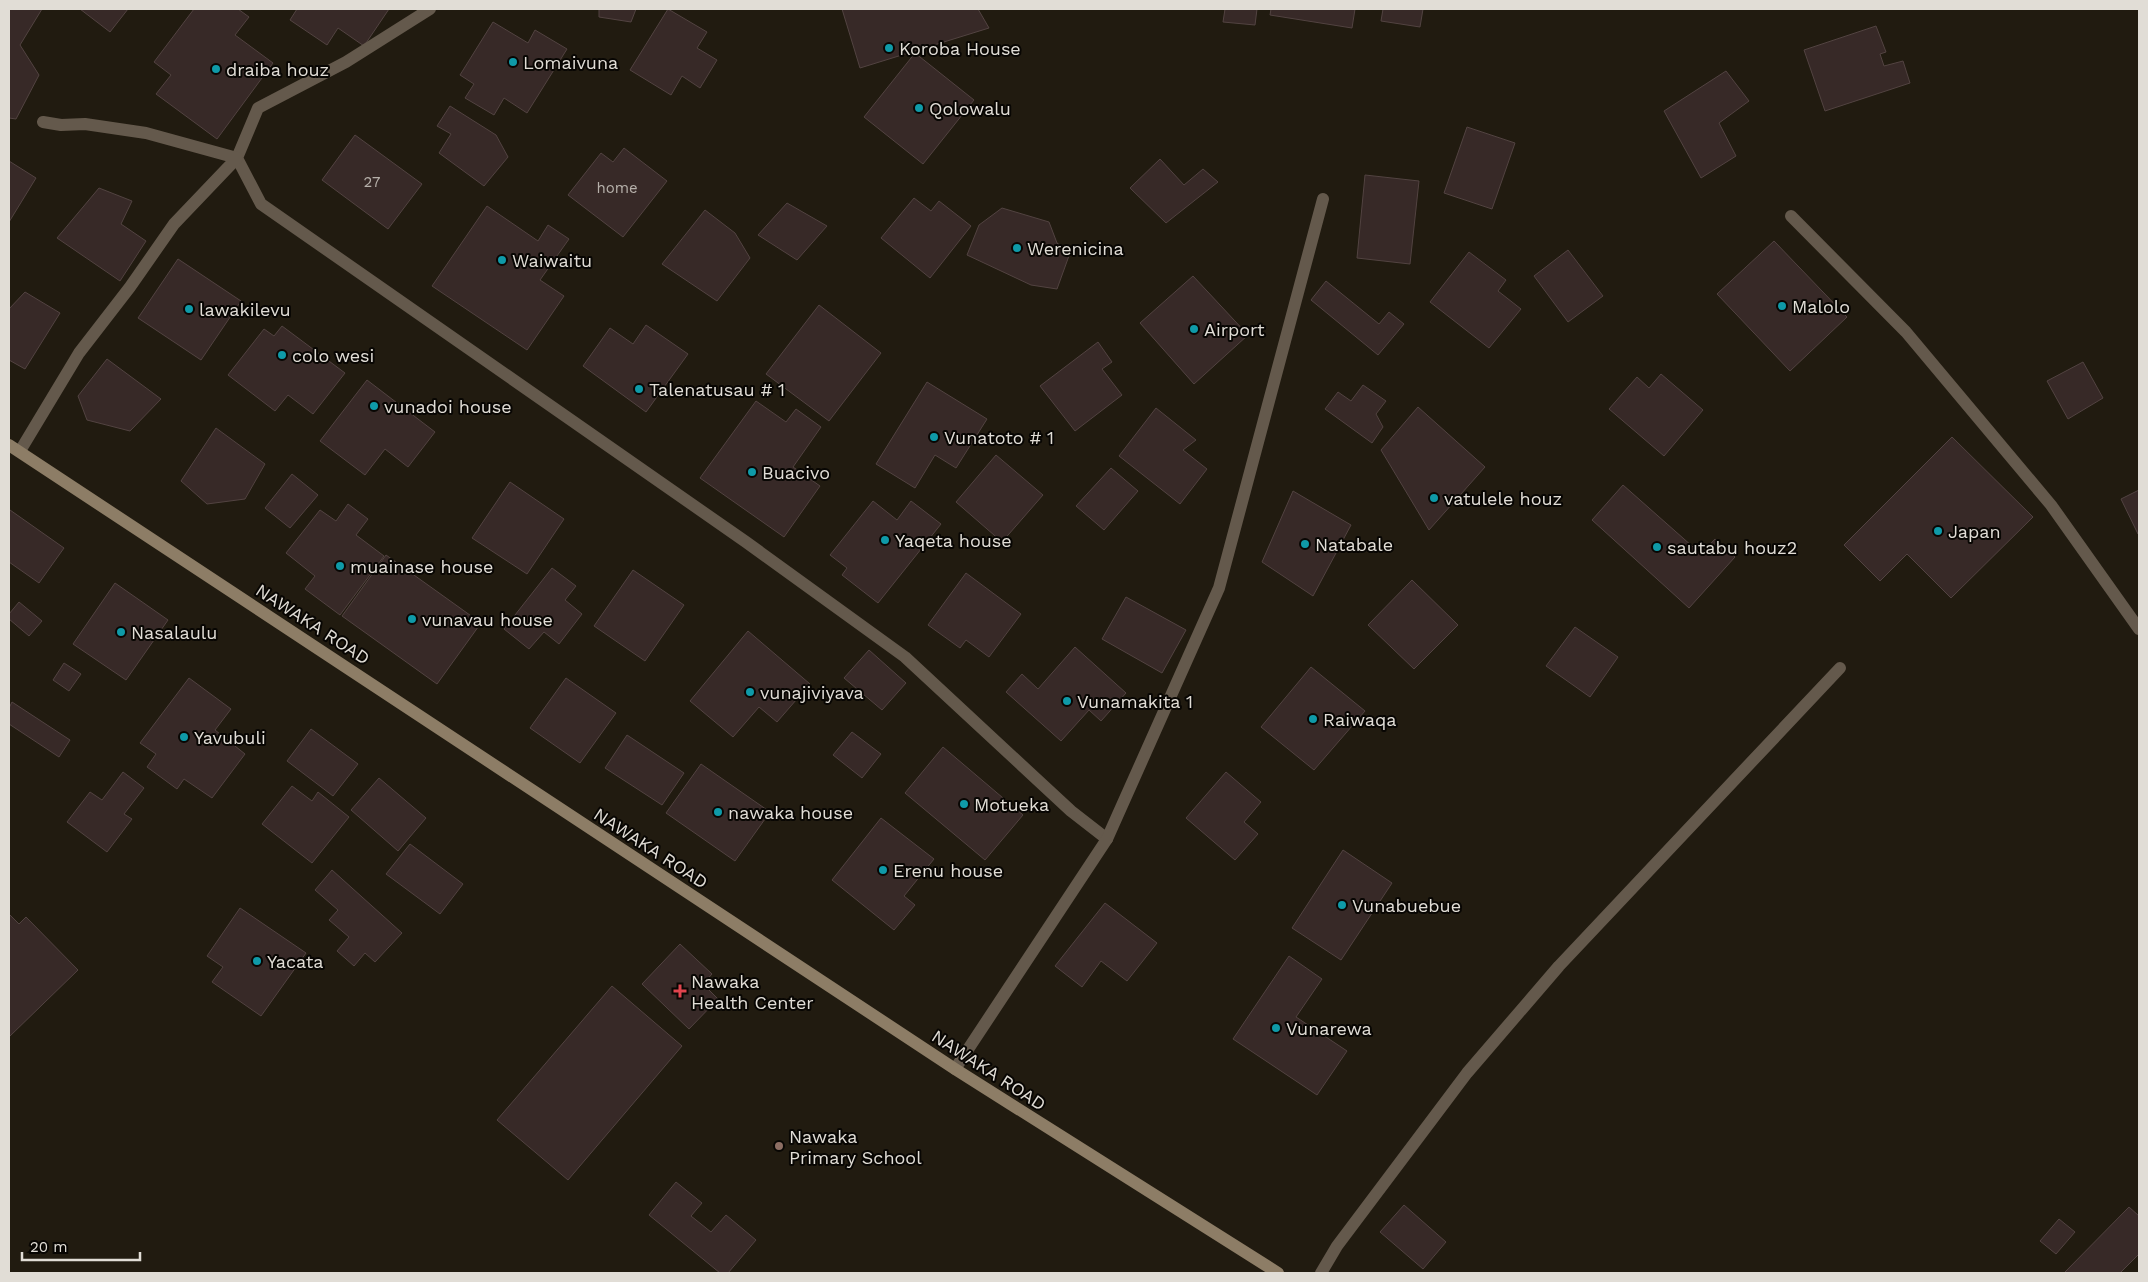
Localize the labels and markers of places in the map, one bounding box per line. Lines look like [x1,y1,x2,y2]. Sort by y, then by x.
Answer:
place label: Koroba House [899,38,1021,59]
marker: Koroba House [883,42,895,54]
place label: Lomaivuna [523,52,618,73]
marker: Lomaivuna [507,56,519,68]
place label: draiba houz [226,59,329,80]
marker: draiba houz [210,63,222,75]
place label: Qolowalu [929,98,1011,119]
marker: Qolowalu [913,102,925,114]
place label: Werenicina [1027,238,1124,259]
marker: Werenicina [1011,242,1023,254]
place label: Waiwaitu [512,250,592,271]
marker: Waiwaitu [496,254,508,266]
place label: Malolo [1792,296,1850,317]
place label: lawakilevu [199,299,291,320]
marker: Malolo [1776,300,1788,312]
marker: lawakilevu [183,303,195,315]
place label: Airport [1204,319,1265,340]
marker: Airport [1188,323,1200,335]
place label: colo wesi [292,345,374,366]
marker: colo wesi [276,349,288,361]
place label: Talenatusau # 1 [649,379,785,400]
marker: Talenatusau # 1 [633,383,645,395]
place label: vunadoi house [384,396,512,417]
marker: vunadoi house [368,400,380,412]
place label: Vunatoto # 1 [944,427,1054,448]
marker: Vunatoto # 1 [928,431,940,443]
place label: Buacivo [762,462,830,483]
marker: Buacivo [746,466,758,478]
place label: vatulele houz [1444,488,1562,509]
marker: vatulele houz [1428,492,1440,504]
place label: Japan [1948,521,2001,542]
marker: Japan [1932,525,1944,537]
place label: Yaqeta house [895,530,1012,551]
marker: Yaqeta house [879,534,891,546]
place label: Natabale [1315,534,1393,555]
place label: sautabu houz2 [1667,537,1797,558]
marker: Natabale [1299,538,1311,550]
marker: sautabu houz2 [1651,541,1663,553]
place label: muainase house [350,556,494,577]
marker: muainase house [334,560,346,572]
place label: vunavau house [422,609,553,630]
marker: vunavau house [406,613,418,625]
place label: Nasalaulu [131,622,217,643]
marker: Nasalaulu [115,626,127,638]
place label: vunajiviyava [760,682,864,703]
marker: vunajiviyava [744,686,756,698]
place label: Vunamakita 1 [1077,691,1193,712]
marker: Vunamakita 1 [1061,695,1073,707]
place label: Raiwaqa [1323,709,1396,730]
marker: Raiwaqa [1307,713,1319,725]
place label: Yavubuli [194,727,266,748]
marker: Yavubuli [178,731,190,743]
place label: Motueka [974,794,1049,815]
marker: Motueka [958,798,970,810]
place label: nawaka house [728,802,853,823]
marker: nawaka house [712,806,724,818]
place label: Erenu house [893,860,1003,881]
marker: Erenu house [877,864,889,876]
place label: Vunabuebue [1352,895,1461,916]
marker: Vunabuebue [1336,899,1348,911]
place label: Yacata [267,951,324,972]
marker: Yacata [251,955,263,967]
place label: Nawaka Health Center [691,971,814,1013]
marker: Nawaka Health Center [673,984,687,998]
place label: Vunarewa [1286,1018,1372,1039]
marker: Vunarewa [1270,1022,1282,1034]
place label: Nawaka Primary School [789,1126,922,1168]
marker: Nawaka Primary School [773,1140,785,1152]

